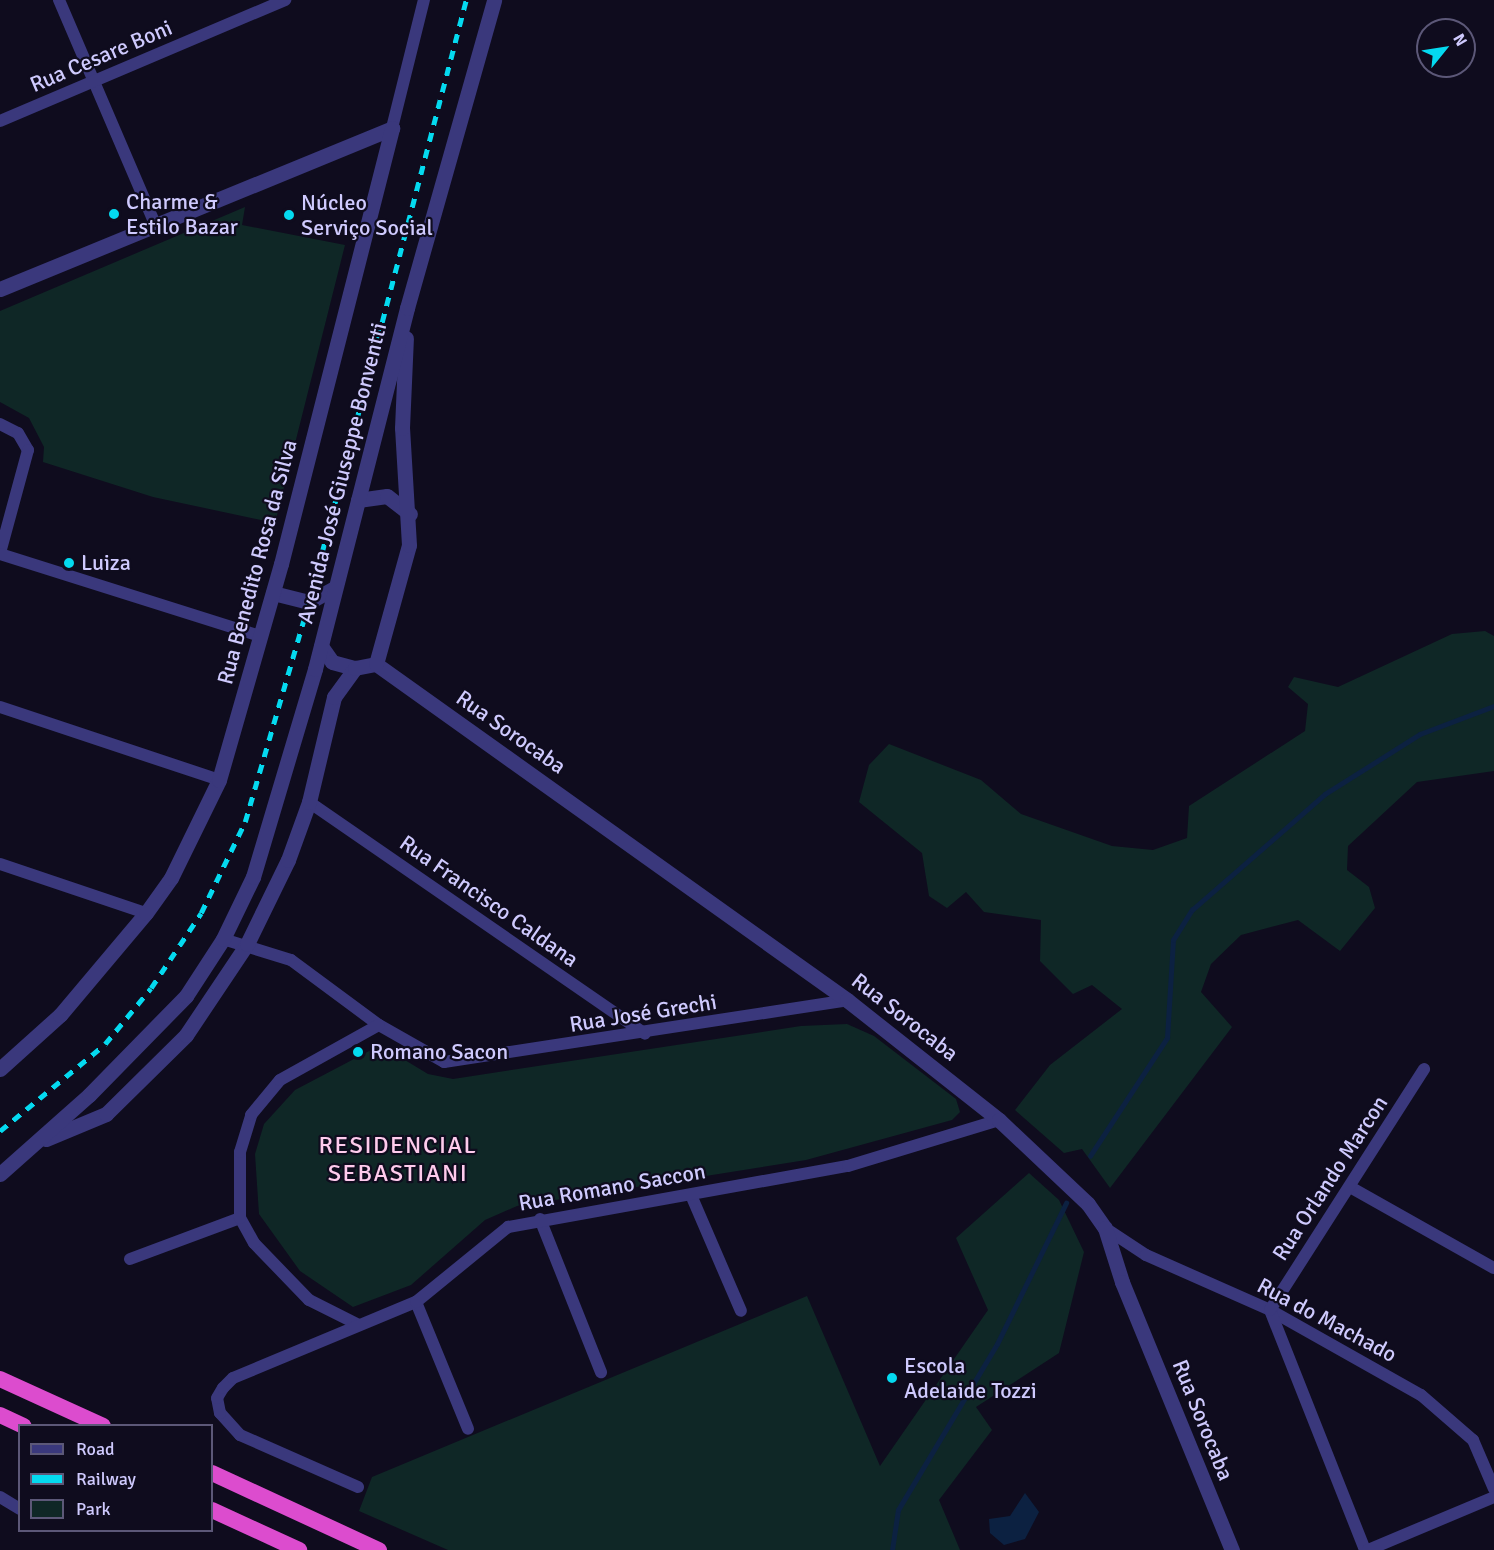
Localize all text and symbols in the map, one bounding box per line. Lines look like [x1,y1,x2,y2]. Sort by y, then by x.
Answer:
street label: Rua Cesare Boni [26,14,176,98]
north arrow [1416,18,1476,78]
text: N [1448,30,1471,50]
place label: Charme & Estilo Bazar [126,188,238,240]
place label: Núcleo Serviço Social [301,189,433,240]
marker: Charme & Estilo Bazar [107,207,121,221]
marker: Núcleo Serviço Social [282,208,296,222]
street label: Avenida José Giuseppe Bonventti [292,320,392,626]
street label: Rua Benedito Rosa da Silva [212,437,302,687]
place label: Luiza [81,550,131,576]
marker: Luiza [62,556,76,570]
street label: Rua Sorocaba [451,685,571,779]
street label: Rua Francisco Caldana [395,829,583,973]
street label: Rua Sorocaba [847,967,963,1067]
street label: Rua José Grechi [568,988,718,1038]
place label: Romano Sacon [370,1039,508,1065]
marker: Romano Sacon [351,1045,365,1059]
street label: Rua Orlando Marcon [1267,1091,1393,1265]
district label: RESIDENCIAL SEBASTIANI [319,1132,477,1188]
street label: Rua Romano Saccon [516,1158,708,1216]
street label: Rua do Machado [1253,1272,1401,1368]
place label: Escola Adelaide Tozzi [904,1352,1037,1404]
street label: Rua Sorocaba [1167,1356,1239,1484]
marker: Escola Adelaide Tozzi [885,1371,899,1385]
legend [18,1424,213,1532]
text: Road [76,1438,115,1460]
text: Railway [76,1468,136,1490]
text: Park [76,1498,111,1520]

